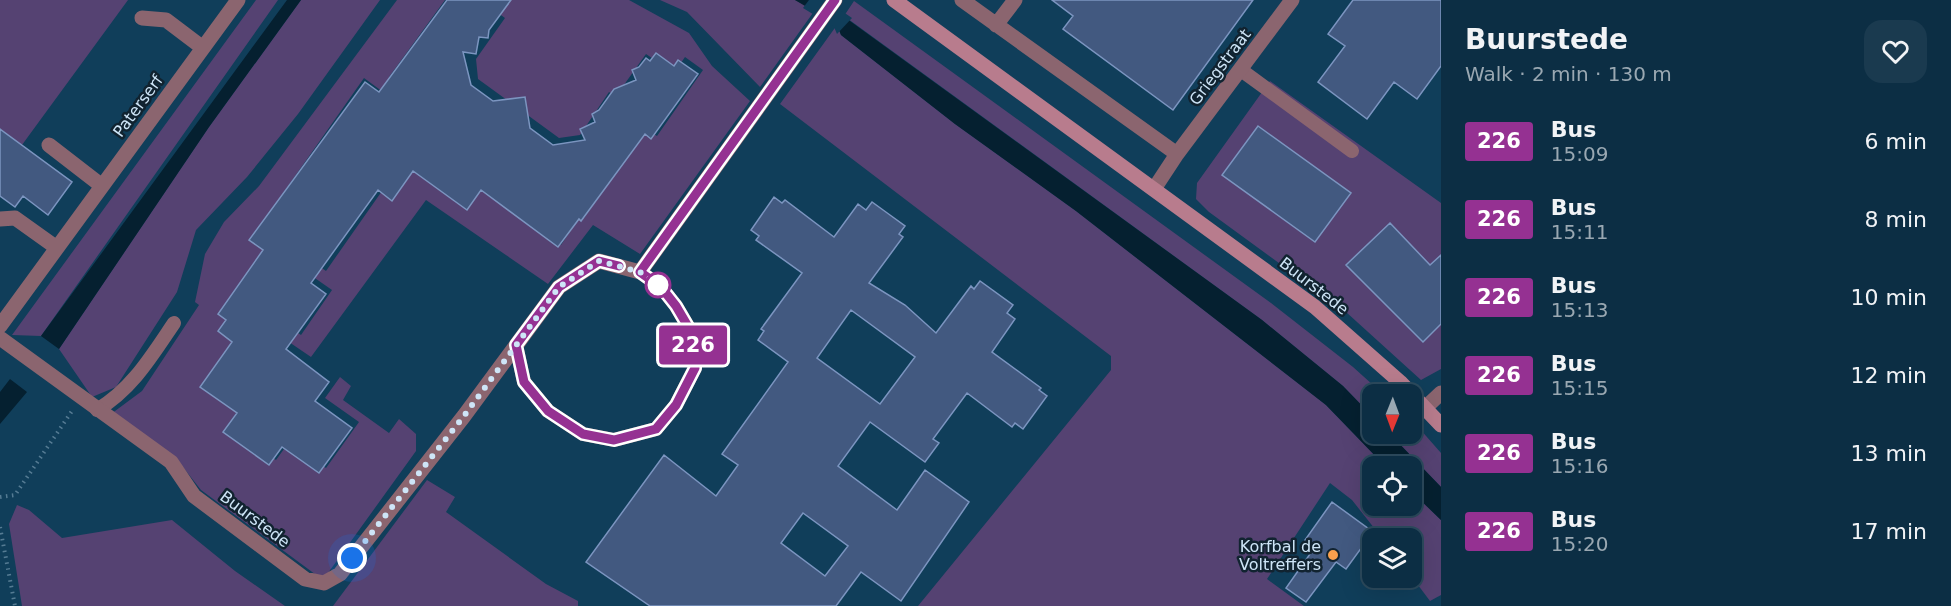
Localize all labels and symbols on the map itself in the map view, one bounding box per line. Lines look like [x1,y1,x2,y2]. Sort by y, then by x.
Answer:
street label: Griegstraat [1185,25,1255,109]
street label: Paterserf [109,71,167,141]
street label: Buurstede [1276,253,1352,319]
unlabelled marker [645,272,671,298]
line badge: 226 [658,326,728,364]
north arrow [1362,384,1422,444]
street label: Buurstede [216,487,294,551]
place label: Korfbal de Voltreffers [1239,537,1321,574]
your location [337,543,367,573]
marker: Korfbal de Voltreffers [1326,548,1340,562]

